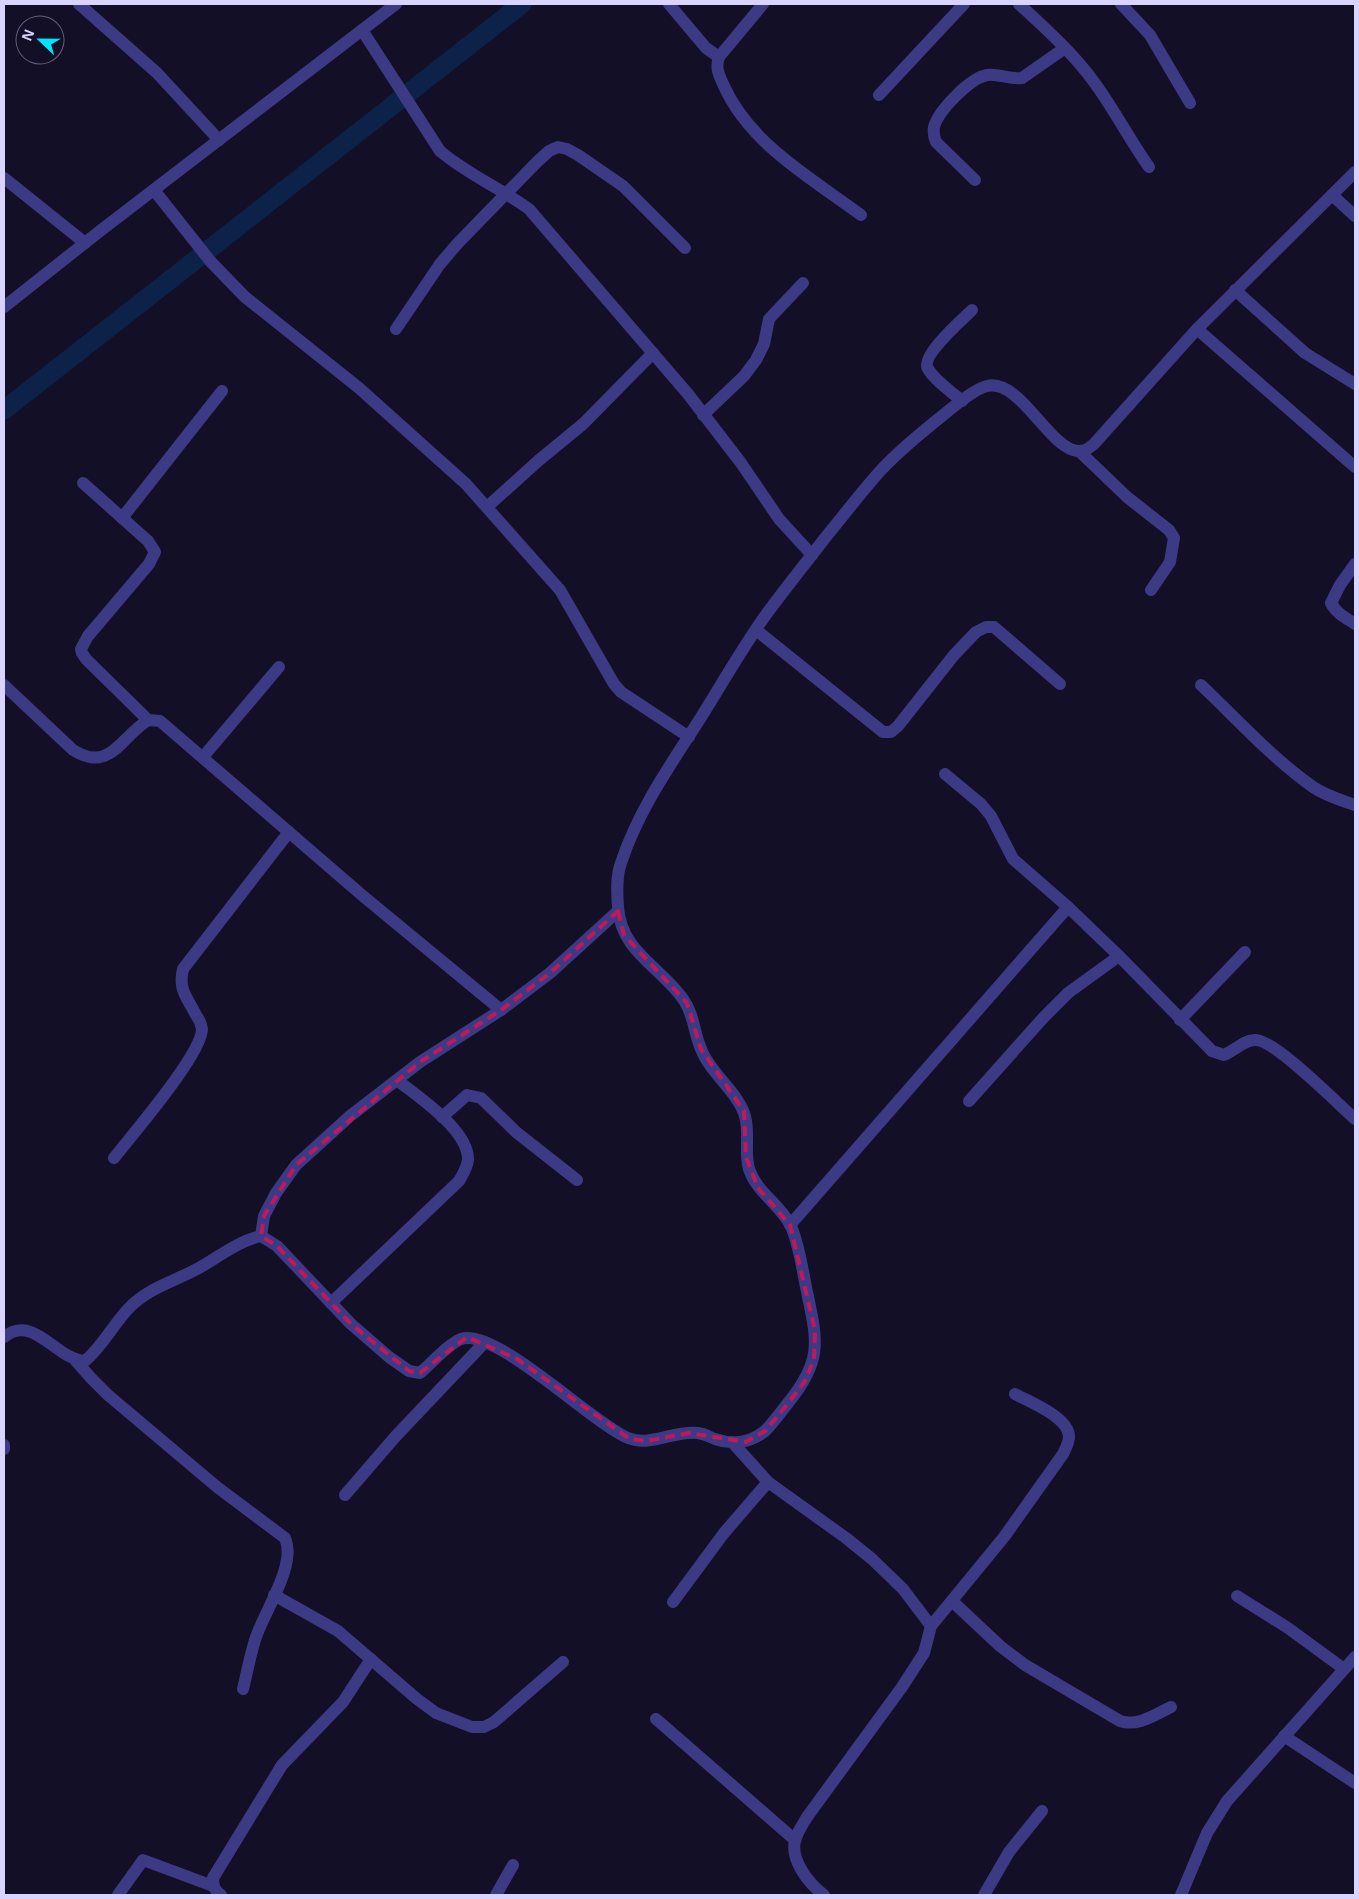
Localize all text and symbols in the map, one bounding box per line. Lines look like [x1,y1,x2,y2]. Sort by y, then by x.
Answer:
north arrow [15,15,65,65]
text: N [17,26,38,44]

